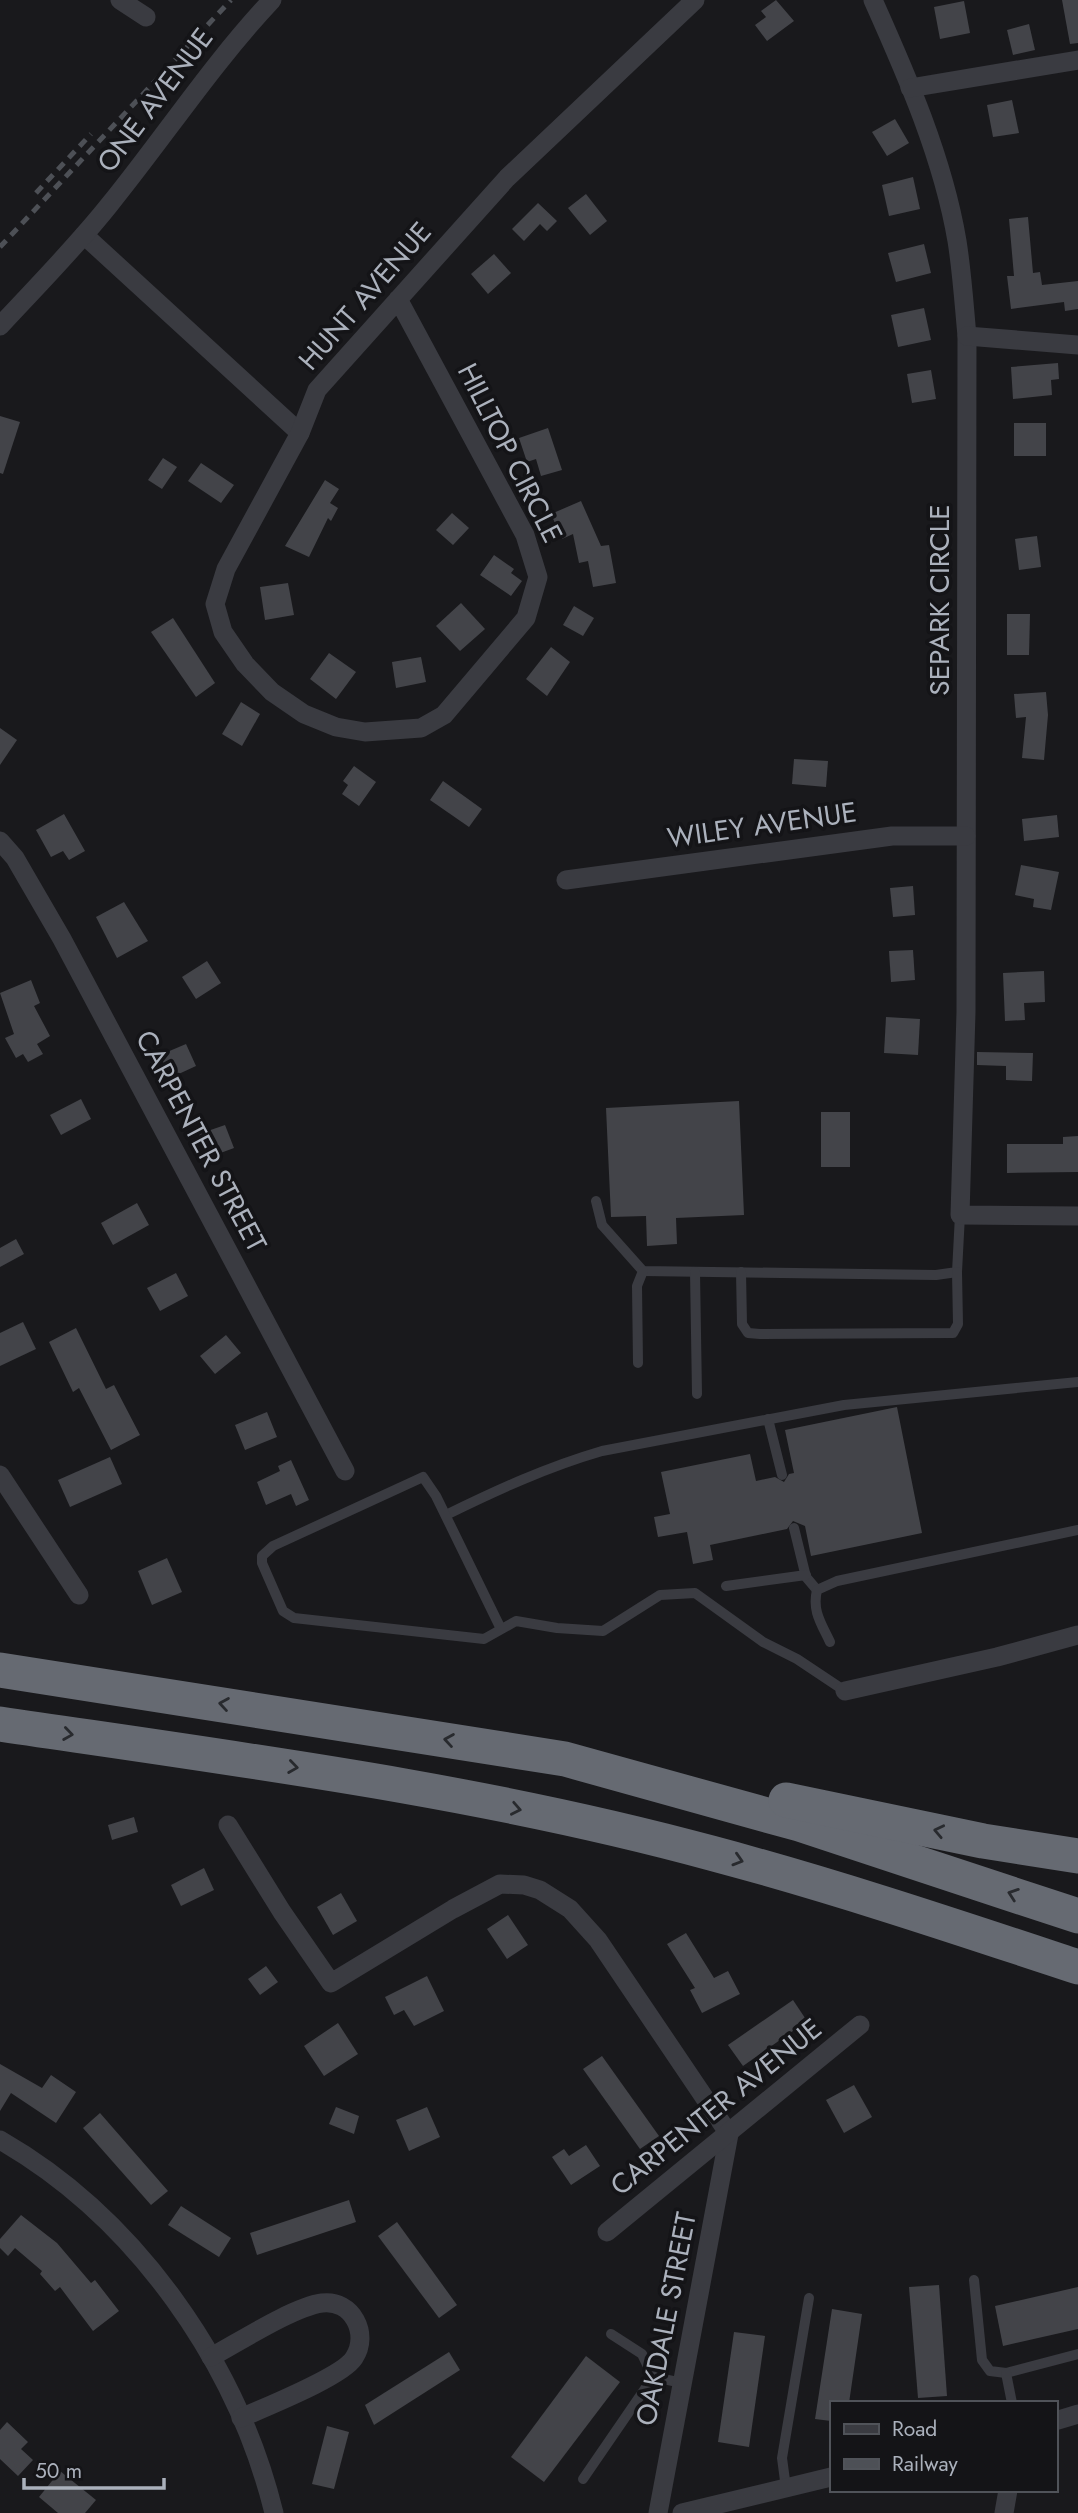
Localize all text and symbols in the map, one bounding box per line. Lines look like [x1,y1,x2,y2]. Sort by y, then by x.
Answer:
street label: ONE AVENUE [87,19,223,181]
street label: HUNT AVENUE [289,213,441,379]
street label: HILLTOP CIRCLE [447,356,573,550]
street label: SEPARK CIRCLE [919,504,960,696]
street label: WILEY AVENUE [665,791,859,859]
street label: CARPENTER STREET [125,1023,277,1259]
one-way arrow [218,1697,230,1712]
one-way arrow [62,1726,73,1741]
one-way arrow [443,1733,455,1748]
one-way arrow [287,1759,298,1774]
one-way arrow [510,1801,522,1816]
one-way arrow [933,1825,945,1840]
one-way arrow [731,1852,743,1867]
one-way arrow [1008,1888,1020,1902]
street label: CARPENTER AVENUE [601,2009,831,2205]
street label: OAKDALE STREET [625,2209,707,2429]
legend [830,2401,1057,2492]
text: Road [892,2414,937,2444]
scale bar [24,2446,164,2490]
text: Railway [892,2449,958,2479]
text: 50 m [35,2456,82,2486]

